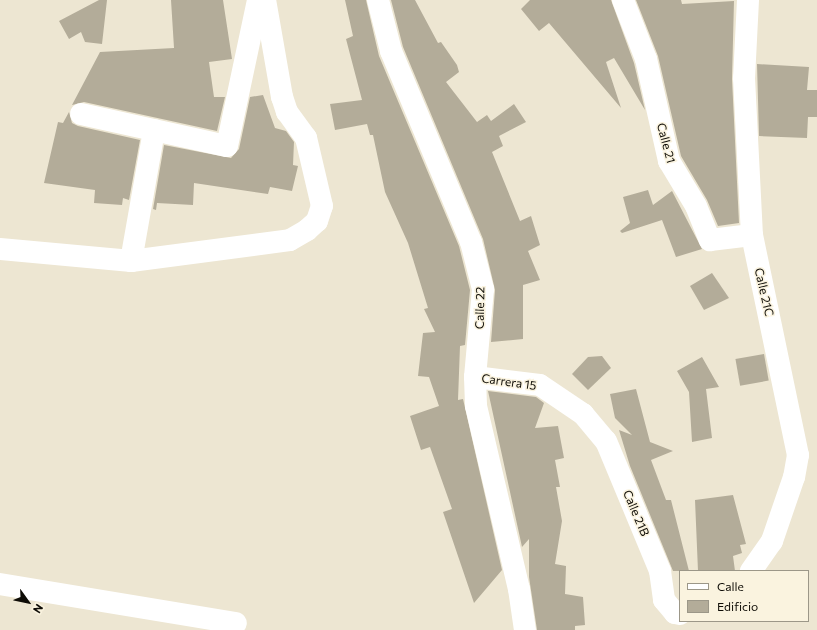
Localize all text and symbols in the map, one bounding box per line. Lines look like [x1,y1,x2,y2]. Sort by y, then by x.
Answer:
street label: Calle 21 [654,121,678,165]
street label: Calle 21C [751,266,777,318]
street label: Calle 22 [472,287,488,329]
street label: Carrera 15 [481,371,537,393]
street label: Calle 21B [620,488,652,538]
legend [679,570,809,622]
text: Calle [717,579,744,593]
north arrow [8,582,48,622]
text: Edificio [717,599,758,613]
text: N [31,602,46,616]

